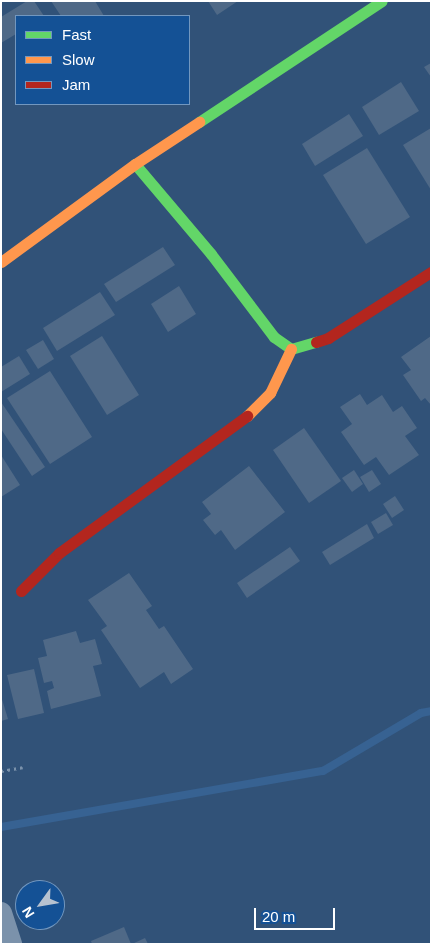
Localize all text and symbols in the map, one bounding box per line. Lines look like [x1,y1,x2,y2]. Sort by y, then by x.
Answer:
legend [15,15,190,105]
text: Fast [62,26,91,43]
text: Slow [62,51,95,68]
text: Jam [62,76,90,93]
north arrow [15,880,65,930]
scale bar [257,898,338,930]
text: N [19,904,38,921]
text: 20 m [262,908,295,925]

